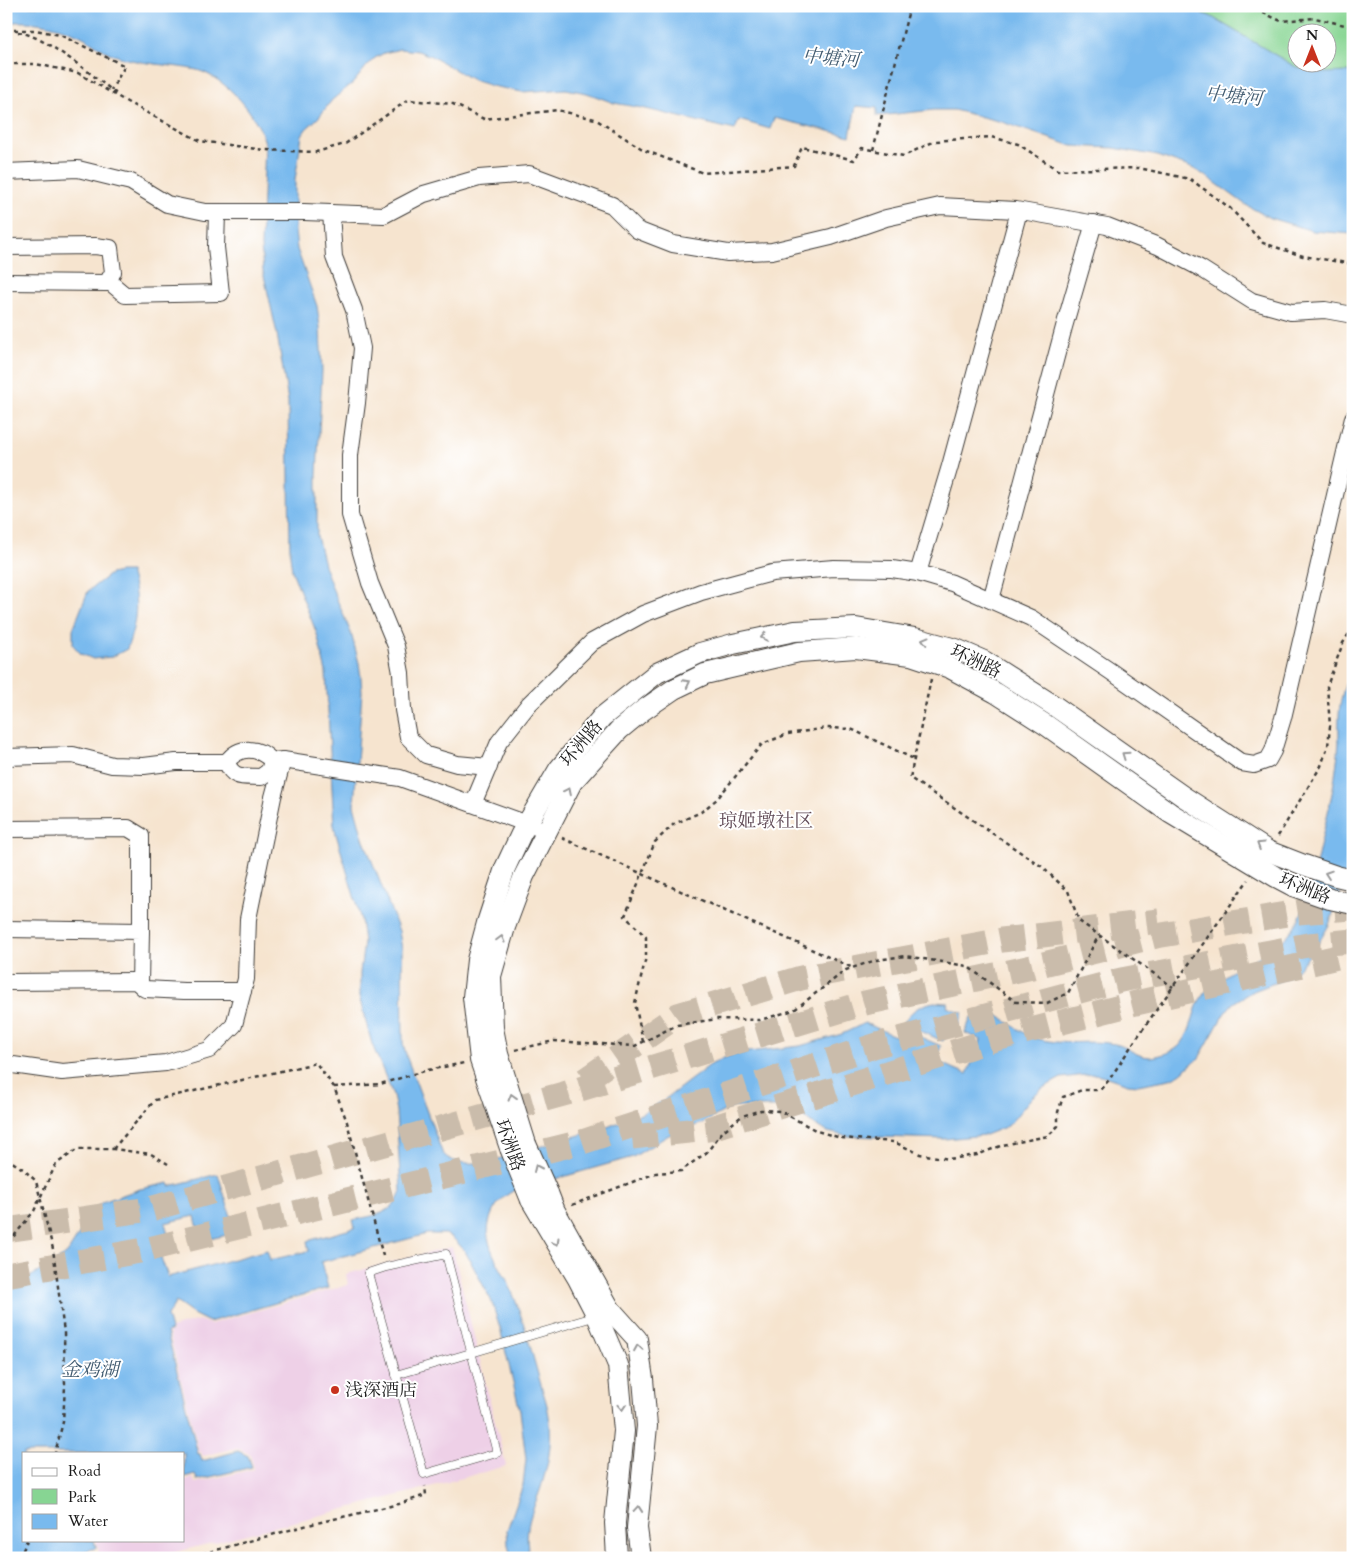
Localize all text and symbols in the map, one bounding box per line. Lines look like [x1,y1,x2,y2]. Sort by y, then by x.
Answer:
north arrow [1286,22,1336,72]
text: N [1306,26,1318,45]
water label: 中塘河 [801,43,863,74]
water label: 中塘河 [1204,80,1267,112]
one-way arrow [760,632,768,642]
one-way arrow [921,636,929,646]
street label: 环洲路 [946,639,1006,684]
one-way arrow [681,679,690,689]
street label: 环洲路 [554,715,608,772]
one-way arrow [1121,752,1130,761]
one-way arrow [562,787,572,796]
district label: 琼姬墩社区 [718,808,814,834]
one-way arrow [1256,842,1265,852]
street label: 环洲路 [1275,867,1335,910]
one-way arrow [1324,869,1333,879]
one-way arrow [496,935,506,943]
one-way arrow [507,1094,517,1102]
street label: 环洲路 [489,1116,531,1175]
one-way arrow [532,1164,543,1173]
one-way arrow [549,1236,559,1245]
one-way arrow [633,1344,643,1352]
water label: 金鸡湖 [61,1357,121,1383]
place label: 浅深酒店 [345,1378,417,1403]
marker: 浅深酒店 [329,1384,341,1396]
one-way arrow [616,1403,627,1411]
legend [22,1452,185,1542]
text: Road [68,1461,101,1481]
text: Park [68,1487,97,1507]
one-way arrow [632,1505,643,1513]
text: Water [67,1511,109,1531]

